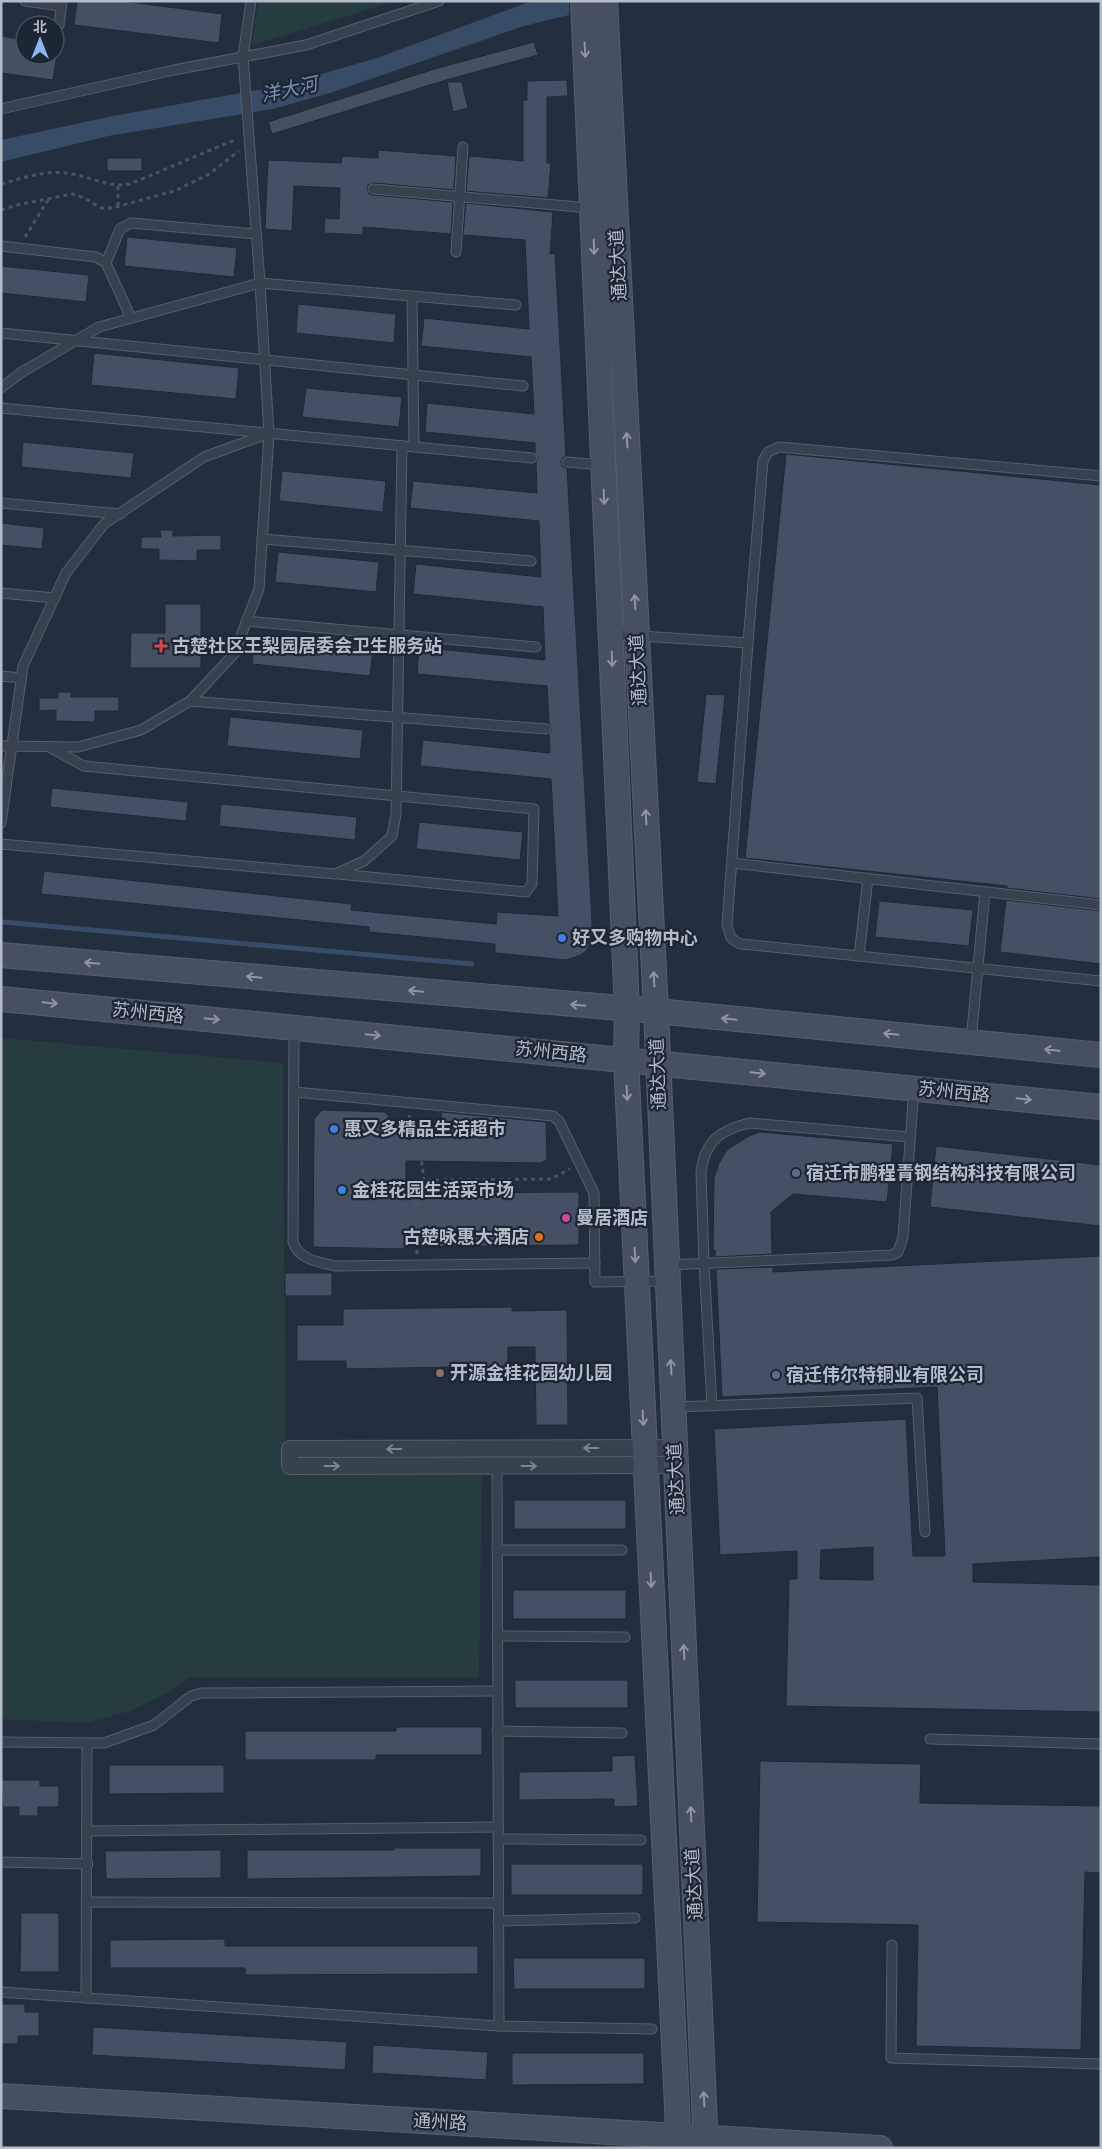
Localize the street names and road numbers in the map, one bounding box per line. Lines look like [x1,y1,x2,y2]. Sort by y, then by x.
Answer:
street label: 通达大道 [603,228,631,302]
street label: 通达大道 [623,633,651,707]
street label: 苏州西路 [111,996,185,1028]
street label: 苏州西路 [514,1035,588,1067]
street label: 通达大道 [644,1038,670,1110]
street label: 苏州西路 [917,1075,991,1107]
street label: 通达大道 [661,1442,689,1516]
street label: 通达大道 [679,1847,707,1921]
street label: 通州路 [412,2108,468,2134]

